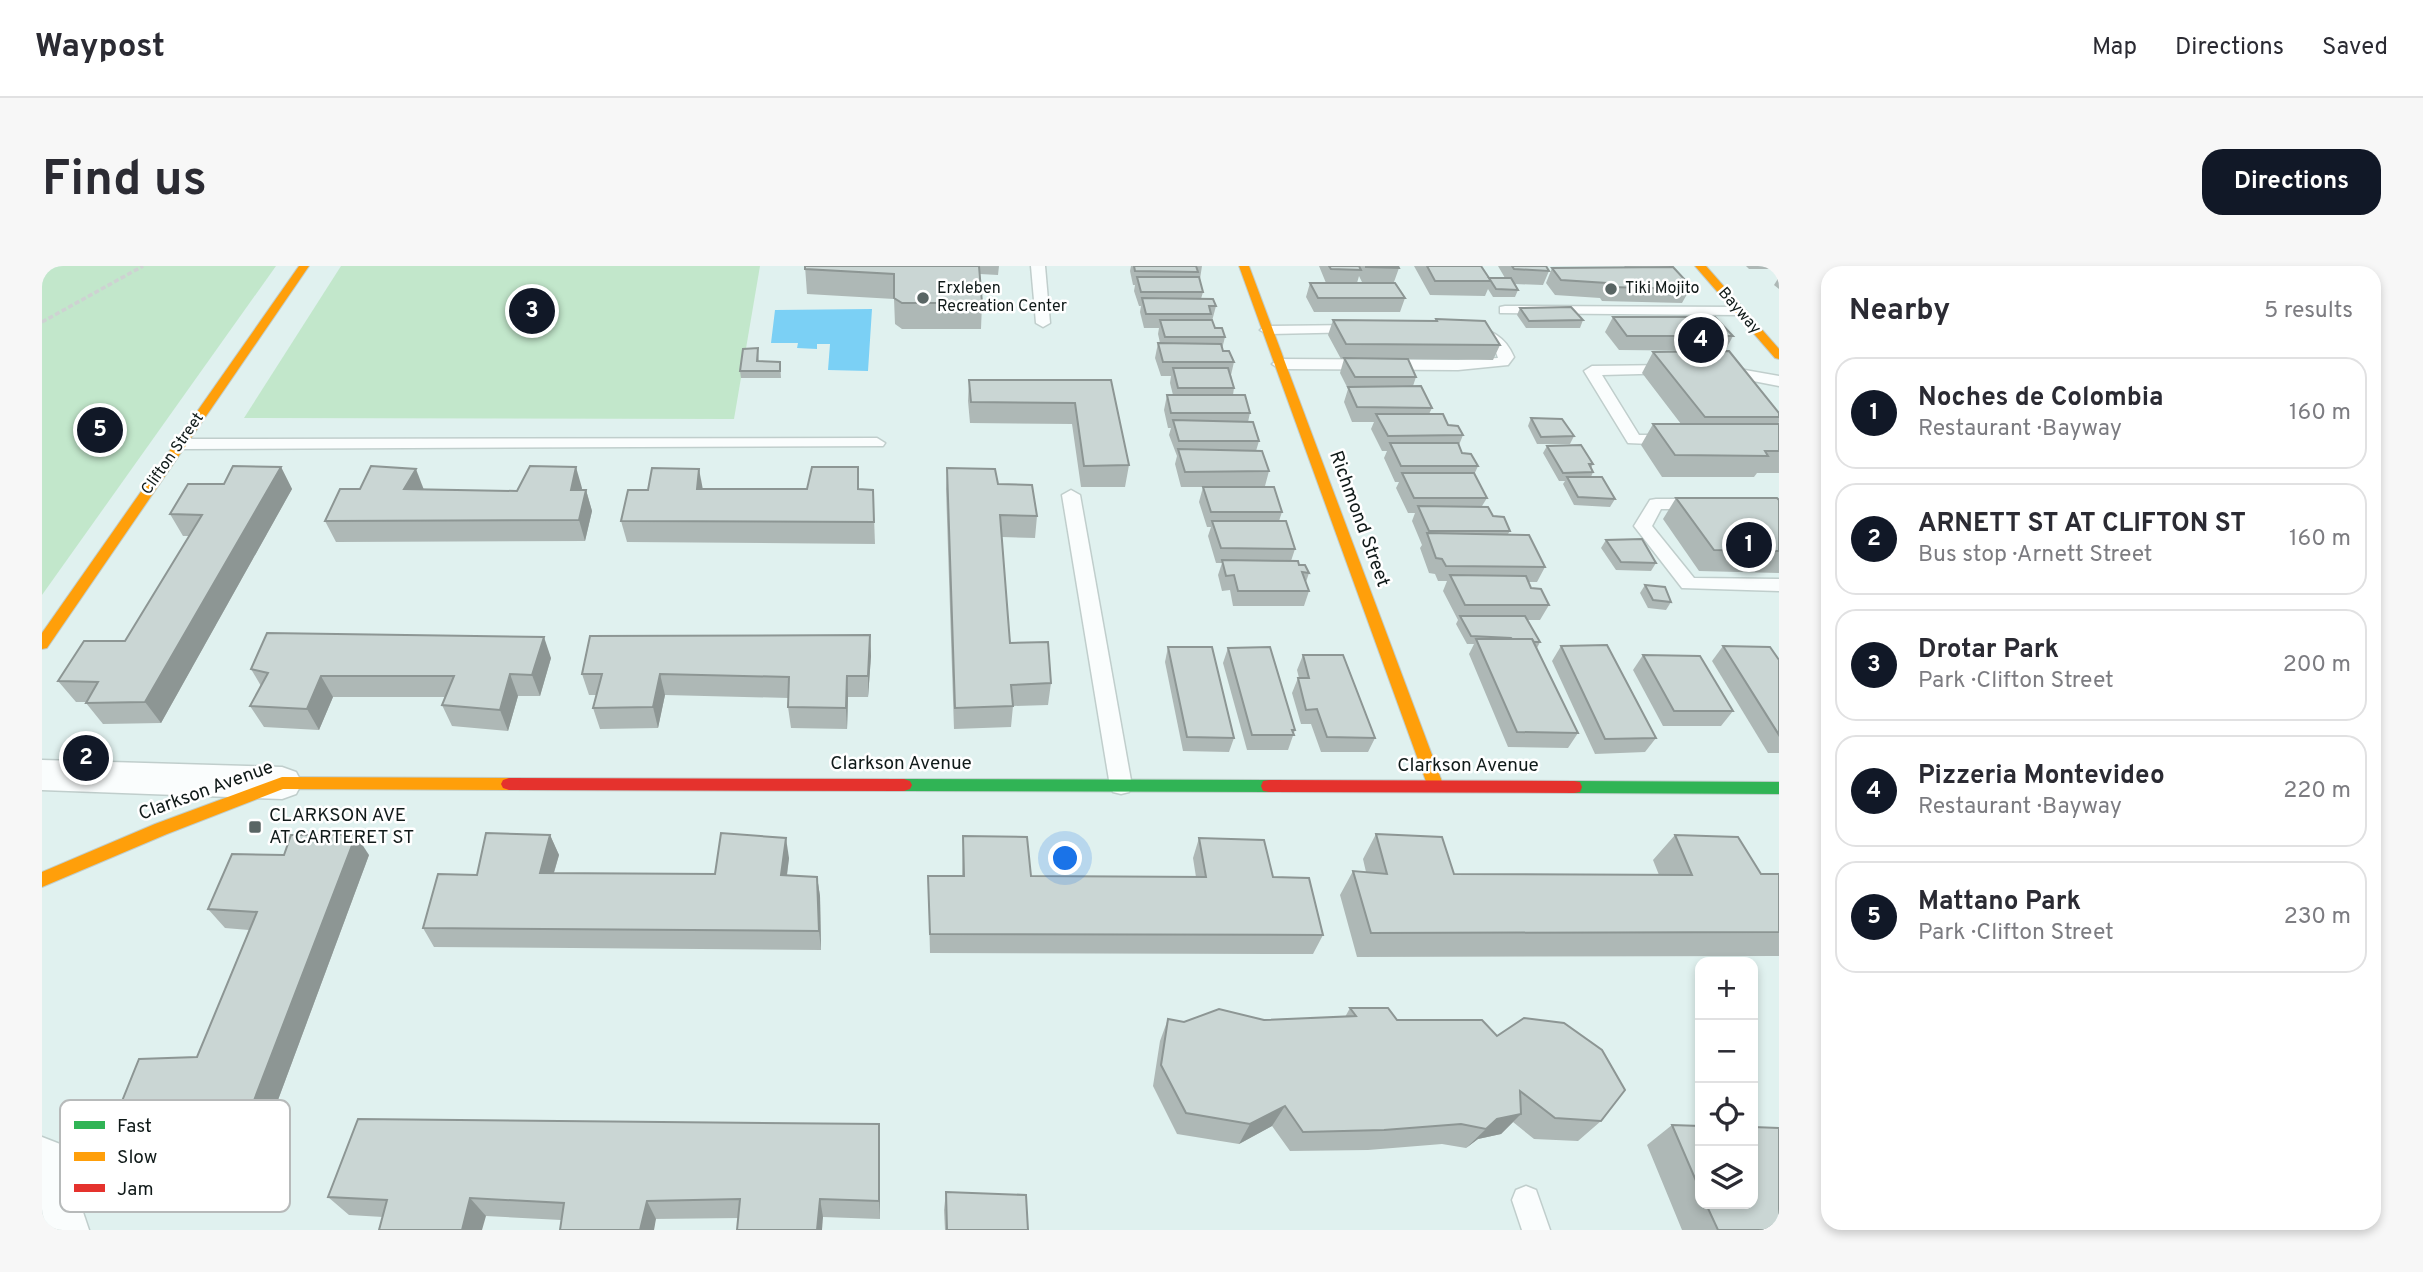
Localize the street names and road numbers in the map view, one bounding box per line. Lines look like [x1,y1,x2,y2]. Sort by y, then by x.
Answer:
street label: Bayway [1713,283,1765,339]
street label: Clifton Street [137,409,209,499]
street label: Richmond Street [1323,448,1395,590]
street label: Clarkson Avenue [830,752,972,776]
street label: Clarkson Avenue [1397,754,1539,778]
street label: Clarkson Avenue [135,755,277,827]

